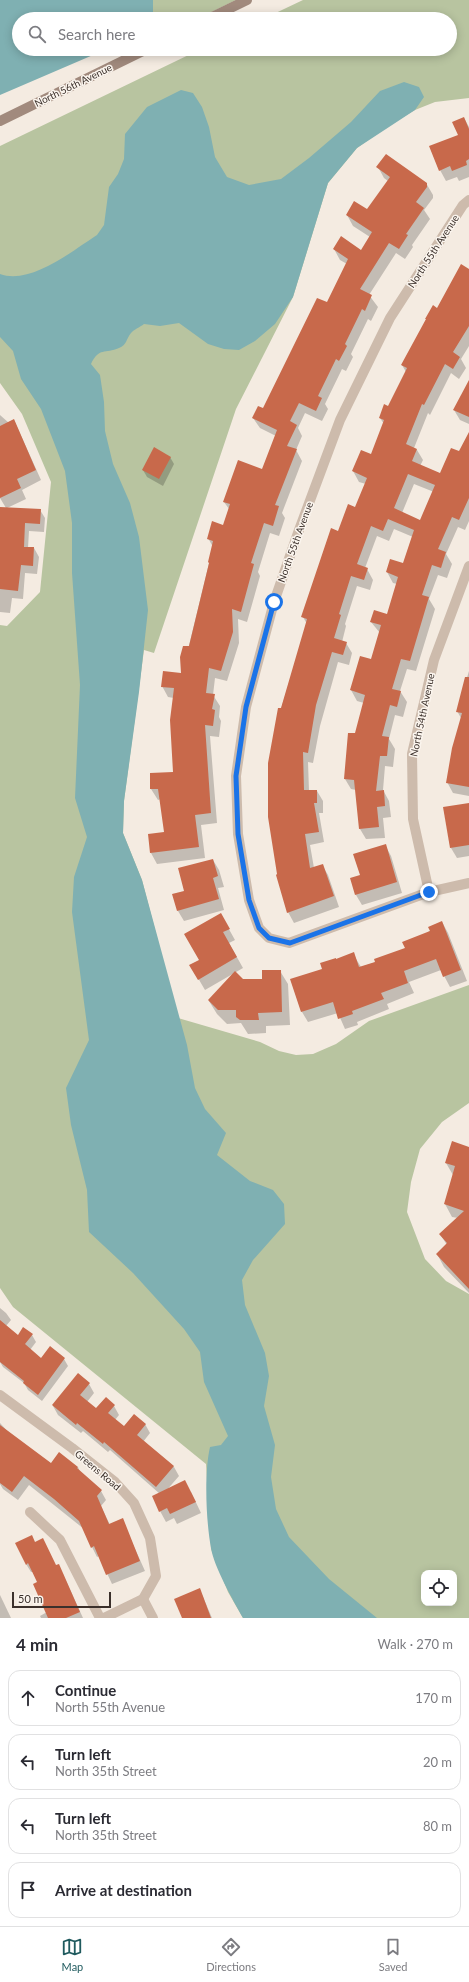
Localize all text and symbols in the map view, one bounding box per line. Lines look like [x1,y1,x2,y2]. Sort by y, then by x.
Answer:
search box [12,12,457,56]
icon: search [26,23,48,45]
text: Search here [58,25,135,43]
street label: North 56th Avenue [32,61,114,109]
street label: North 55th Avenue [405,212,461,290]
street label: North 55th Avenue [275,500,315,584]
route start [265,593,283,611]
street label: North 54th Avenue [407,672,437,758]
route end [420,883,438,901]
street label: Greens Road [73,1447,123,1493]
map controls [421,1570,457,1606]
button: locate [421,1570,457,1606]
scale bar [12,1590,111,1609]
text: 50 m [18,1592,43,1605]
text: 4 min [16,1634,58,1655]
text: Walk · 270 m [377,1636,453,1652]
text: Continue [55,1681,116,1699]
icon: ahead [17,1687,39,1709]
text: 170 m [415,1690,452,1706]
text: North 55th Avenue [55,1699,165,1715]
text: Turn left [55,1745,111,1763]
icon: left [17,1751,39,1773]
text: 20 m [423,1754,452,1770]
text: North 35th Street [55,1763,157,1779]
text: Turn left [55,1809,111,1827]
icon: left [17,1815,39,1837]
text: 80 m [423,1818,452,1834]
text: North 35th Street [55,1827,157,1843]
icon: arrive [17,1879,39,1901]
text: Arrive at destination [55,1881,192,1899]
tab: Map [61,1936,83,1973]
tab: Directions [206,1936,256,1973]
tab: Saved [379,1936,408,1973]

